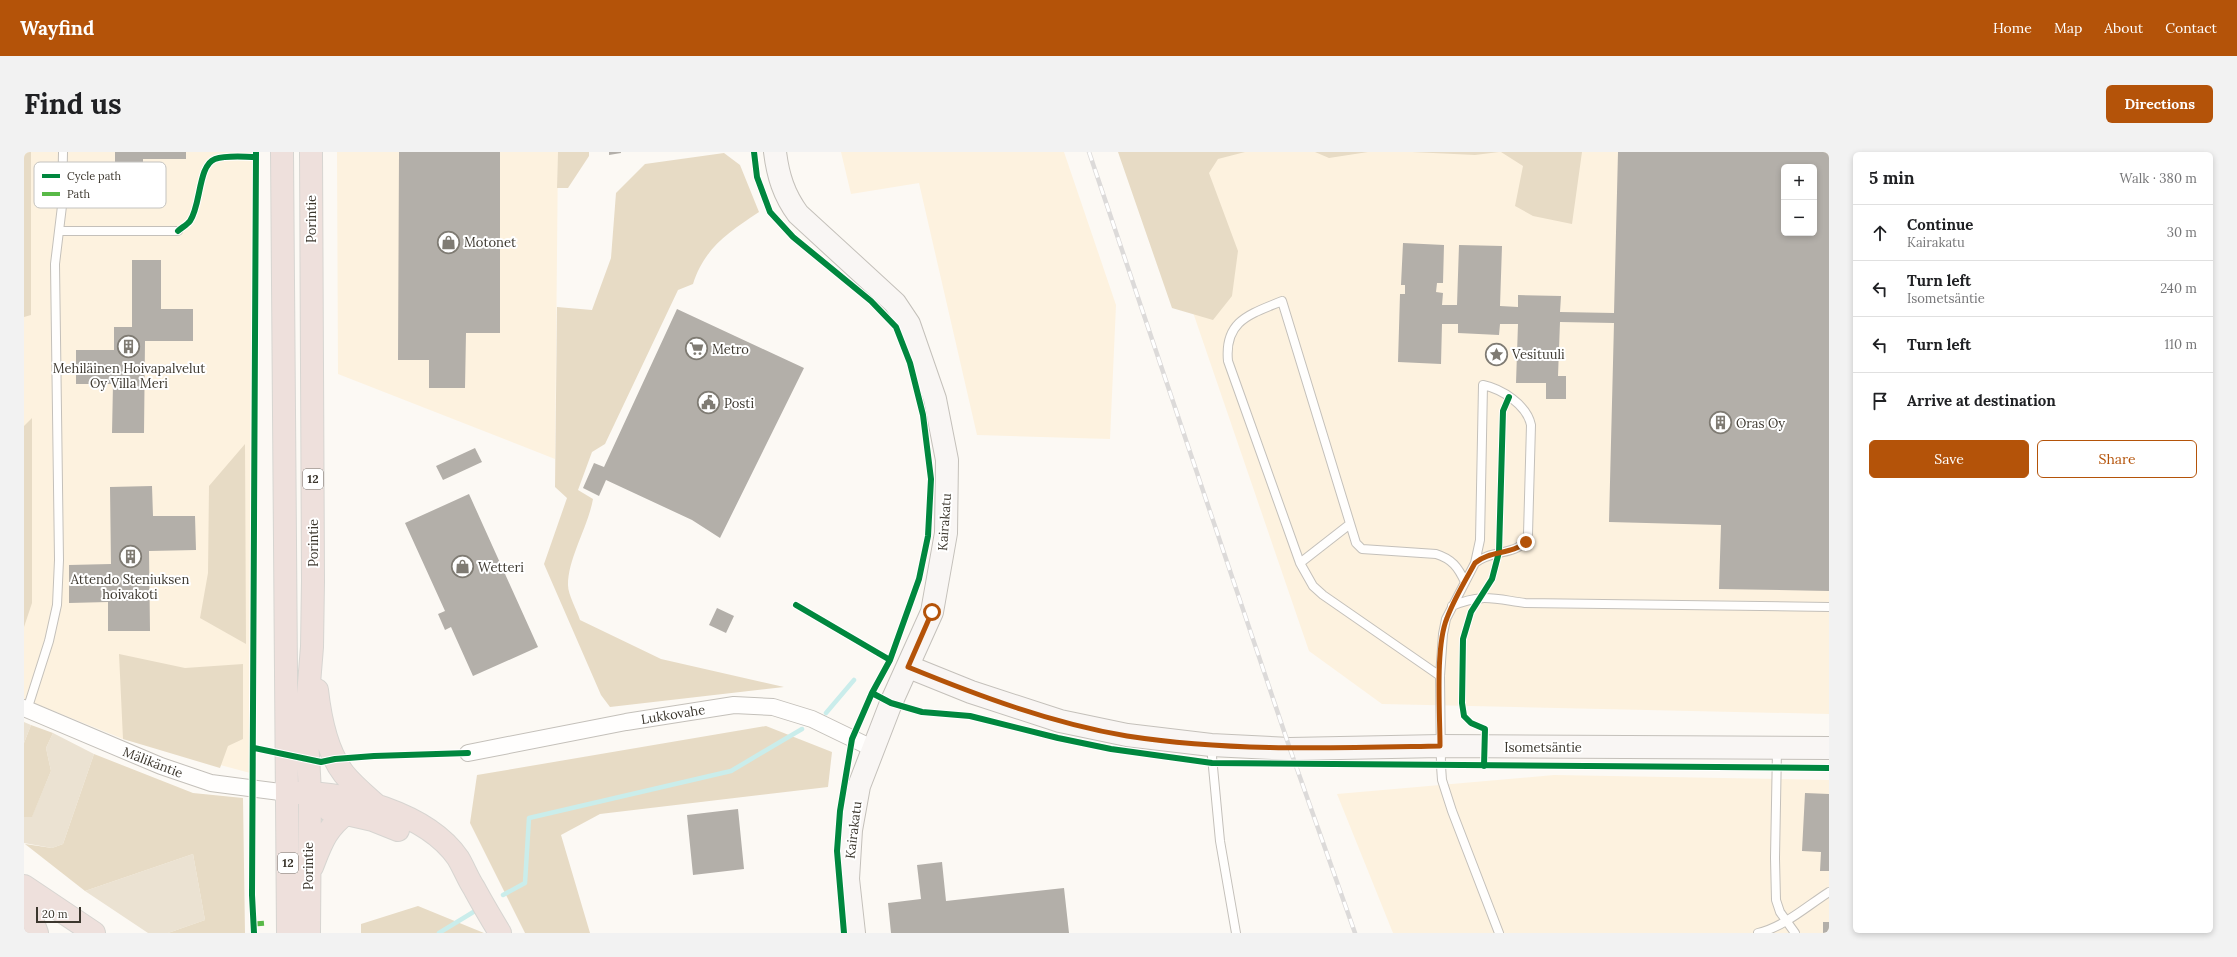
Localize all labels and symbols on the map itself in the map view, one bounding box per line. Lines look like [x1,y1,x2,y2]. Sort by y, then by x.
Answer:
legend [34,162,166,208]
text: Cycle path [67,169,122,183]
text: Path [67,187,90,201]
street label: Porintie [303,195,320,243]
shop icon: Motonet [436,229,462,255]
place label: Motonet [464,234,516,251]
building icon: Mehiläinen Hoivapalvelut Oy Villa Meri [116,333,142,359]
supermarket icon: Metro [683,336,709,362]
place label: Metro [712,341,749,358]
place icon: Vesituuli [1484,341,1510,367]
place label: Vesituuli [1511,346,1565,363]
place label: Mehiläinen Hoivapalvelut Oy Villa Meri [53,360,205,392]
public building icon: Posti [696,390,722,416]
place label: Posti [724,395,754,412]
building icon: Oras Oy [1707,410,1733,436]
place label: Oras Oy [1736,415,1785,432]
road number: 12 [303,469,323,489]
street label: Kairakatu [934,492,955,552]
street label: Porintie [305,519,322,567]
route end [1517,533,1535,551]
building icon: Attendo Steniuksen hoivakoti [117,544,143,570]
shop icon: Wetteri [450,554,476,580]
place label: Wetteri [478,559,524,576]
place label: Attendo Steniuksen hoivakoti [70,571,189,603]
route start [923,603,941,621]
street label: Lukkovahe [640,701,706,728]
street label: Isometsäntie [1504,739,1582,756]
street label: Mälikäntie [120,743,185,782]
street label: Kairakatu [842,800,865,860]
street label: Porintie [300,842,317,890]
road number: 12 [278,853,298,873]
scale bar [36,905,81,924]

